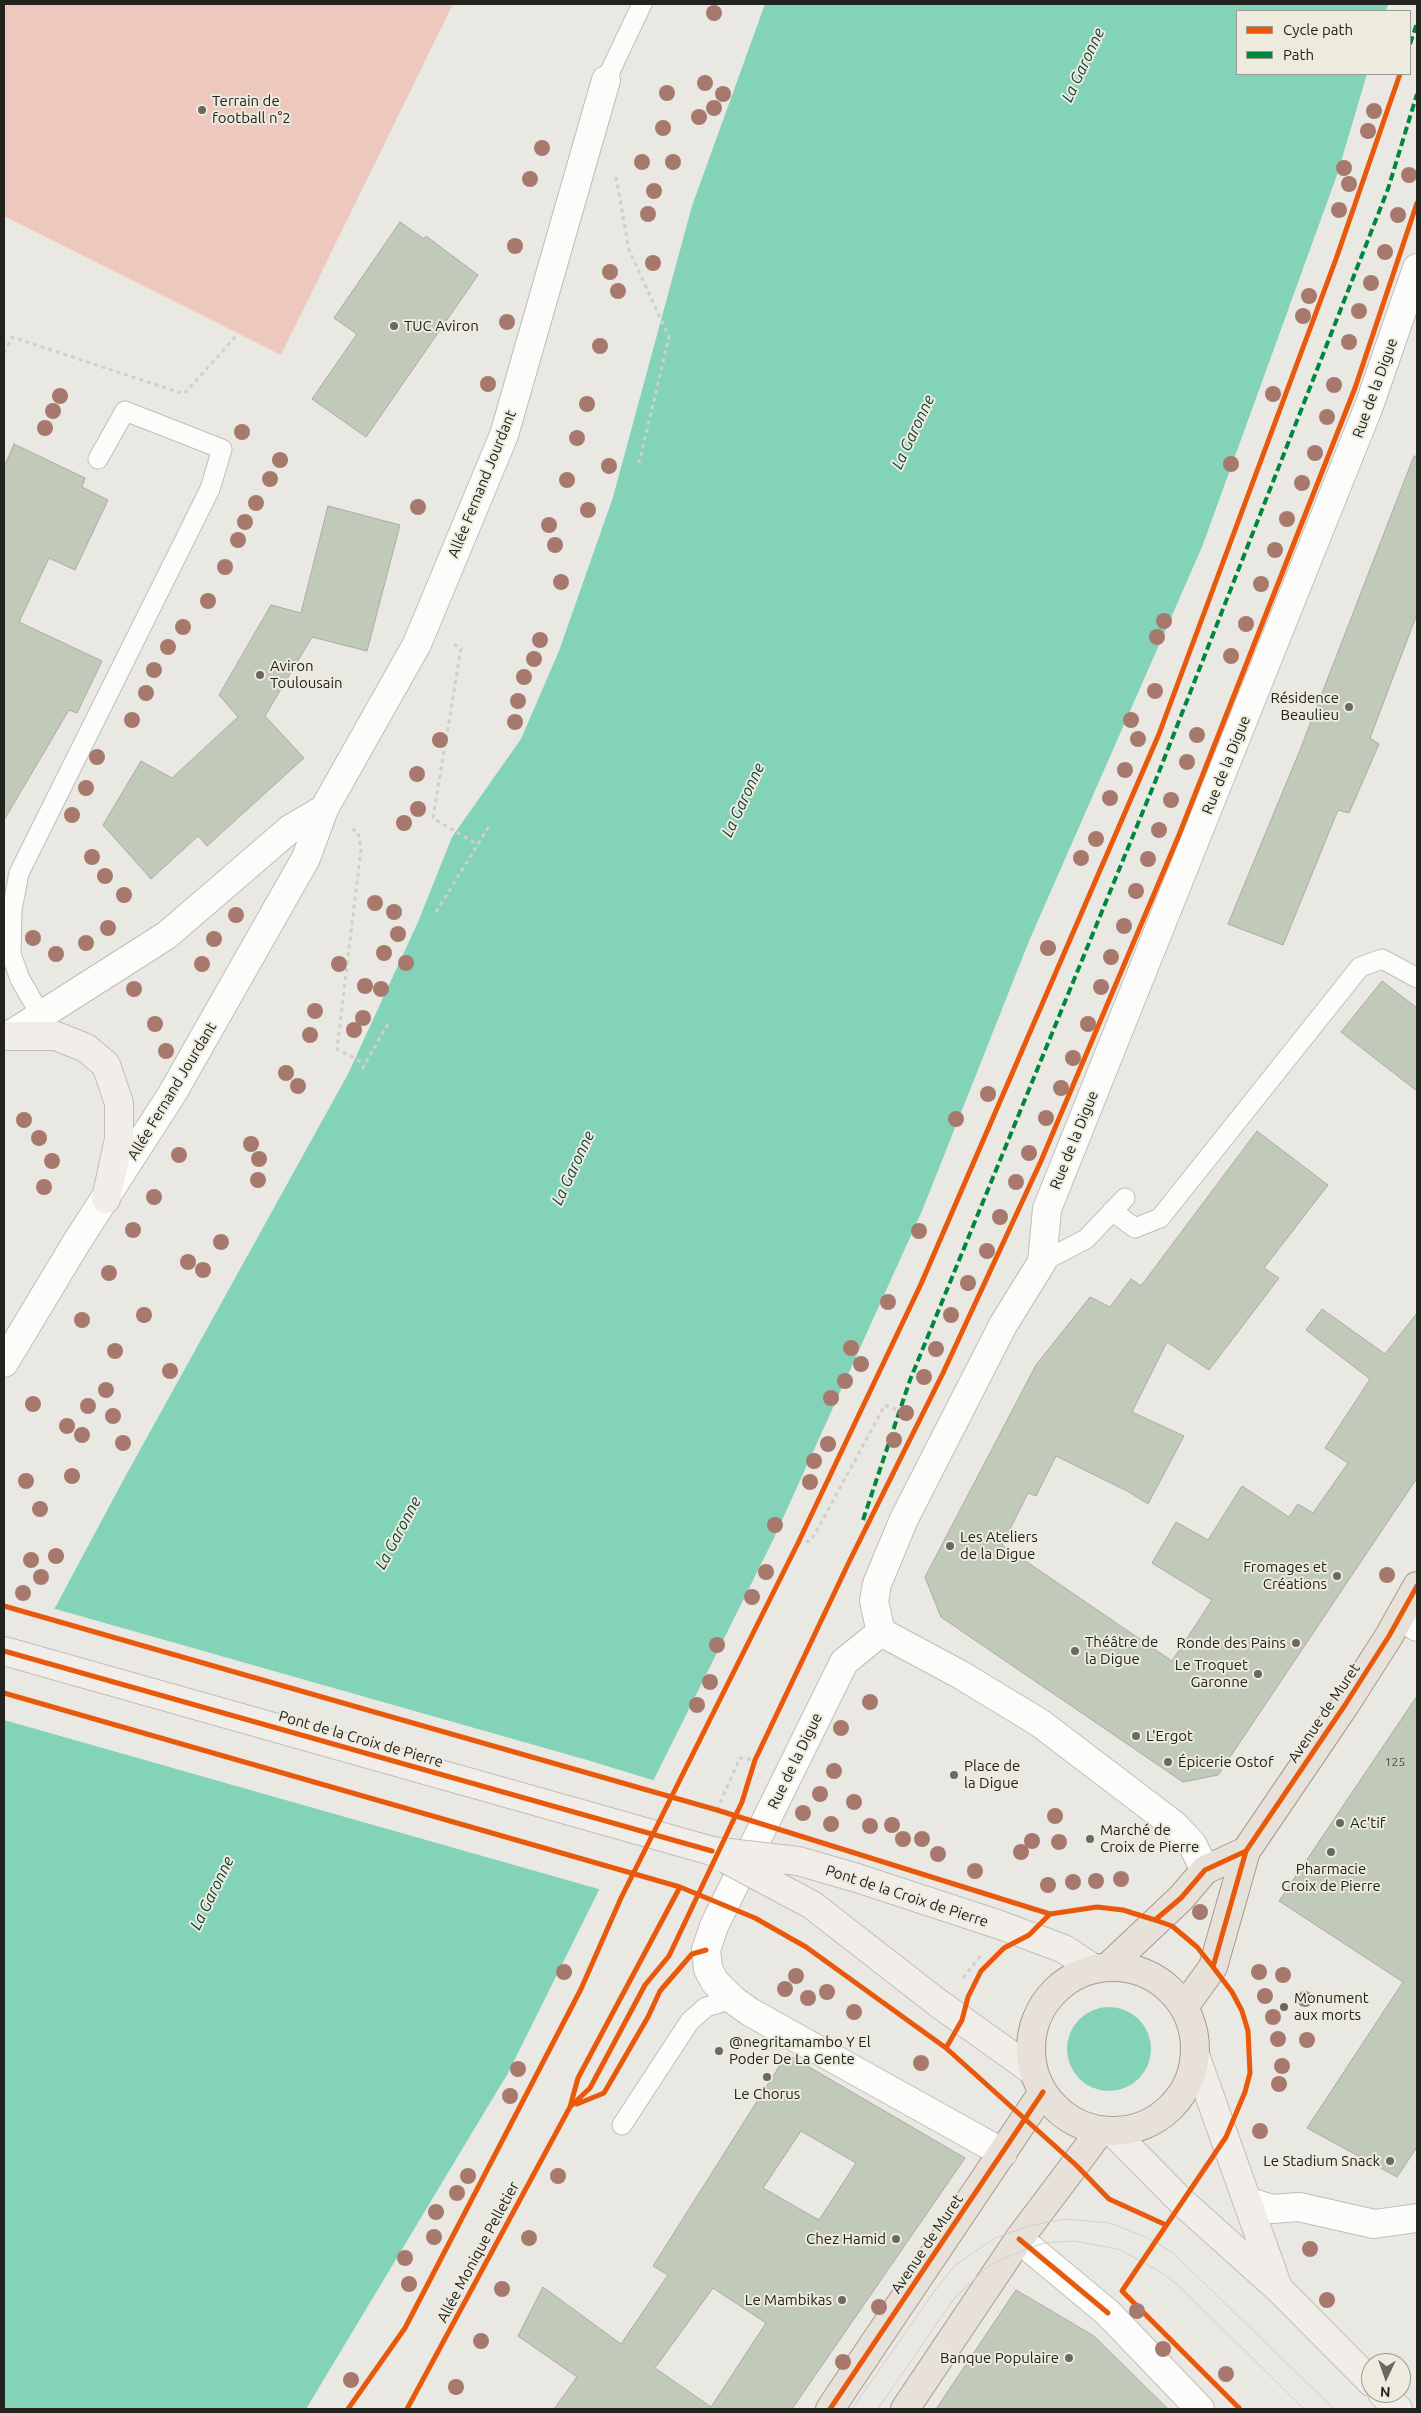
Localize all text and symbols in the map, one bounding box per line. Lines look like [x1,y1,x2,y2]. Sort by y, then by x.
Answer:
legend [1236,10,1411,75]
text: Cycle path [1283,21,1353,38]
water label: La Garonne [1058,25,1108,105]
text: Path [1283,46,1314,63]
place label: Terrain de football n°2 [212,92,291,127]
marker: Terrain de football n°2 [196,104,208,116]
place label: TUC Aviron [404,317,479,335]
marker: TUC Aviron [388,320,400,332]
street label: Rue de la Digue [1349,336,1401,440]
water label: La Garonne [888,392,938,472]
street label: Allée Fernand Jourdant [444,407,520,561]
place label: Aviron Toulousain [270,657,343,692]
marker: Aviron Toulousain [254,669,266,681]
place label: Résidence Beaulieu [1270,689,1339,724]
marker: Résidence Beaulieu [1343,701,1355,713]
street label: Rue de la Digue [1198,713,1254,817]
water label: La Garonne [718,760,768,840]
street label: Allée Fernand Jourdant [124,1019,220,1163]
street label: Rue de la Digue [1046,1088,1102,1192]
water label: La Garonne [548,1128,598,1208]
water label: La Garonne [371,1493,425,1573]
place label: Les Ateliers de la Digue [960,1528,1038,1563]
marker: Les Ateliers de la Digue [944,1540,956,1552]
place label: Fromages et Créations [1243,1558,1327,1593]
marker: Fromages et Créations [1331,1570,1343,1582]
place label: Théâtre de la Digue [1085,1633,1158,1668]
place label: Ronde des Pains [1177,1634,1286,1652]
marker: Ronde des Pains [1290,1637,1302,1649]
marker: Théâtre de la Digue [1069,1645,1081,1657]
place label: Le Troquet Garonne [1175,1656,1248,1691]
street label: Avenue de Muret [1284,1660,1364,1766]
marker: Le Troquet Garonne [1252,1668,1264,1680]
street label: Pont de la Croix de Pierre [277,1707,445,1771]
street label: Rue de la Digue [764,1710,826,1812]
place label: L'Ergot [1146,1727,1193,1745]
marker: L'Ergot [1130,1730,1142,1742]
place label: Épicerie Ostof [1178,1753,1274,1771]
house number: 125 [1385,1755,1405,1769]
marker: Épicerie Ostof [1162,1756,1174,1768]
place label: Place de la Digue [964,1757,1020,1792]
marker: Place de la Digue [948,1769,960,1781]
place label: Ac'tif [1350,1814,1386,1832]
marker: Ac'tif [1334,1817,1346,1829]
place label: Marché de Croix de Pierre [1100,1821,1199,1856]
marker: Marché de Croix de Pierre [1084,1833,1096,1845]
marker: Pharmacie Croix de Pierre [1325,1846,1337,1858]
water label: La Garonne [186,1853,238,1933]
place label: Pharmacie Croix de Pierre [1281,1860,1381,1895]
street label: Pont de la Croix de Pierre [823,1861,991,1931]
place label: Monument aux morts [1294,1989,1369,2024]
marker: Monument aux morts [1278,2001,1290,2013]
place label: @negritamambo Y El Poder De La Gente [729,2033,871,2068]
marker: @negritamambo Y El Poder De La Gente [713,2045,725,2057]
marker: Le Chorus [761,2071,773,2083]
place label: Le Chorus [734,2085,800,2103]
place label: Le Stadium Snack [1263,2152,1380,2170]
marker: Le Stadium Snack [1384,2155,1396,2167]
street label: Allée Monique Pelletier [433,2178,523,2326]
street label: Avenue de Muret [887,2191,967,2297]
place label: Chez Hamid [806,2230,886,2248]
marker: Chez Hamid [890,2233,902,2245]
place label: Le Mambikas [745,2291,832,2309]
marker: Le Mambikas [836,2294,848,2306]
place label: Banque Populaire [940,2349,1059,2367]
marker: Banque Populaire [1063,2352,1075,2364]
north arrow [1361,2353,1411,2403]
text: N [1380,2384,1391,2400]

